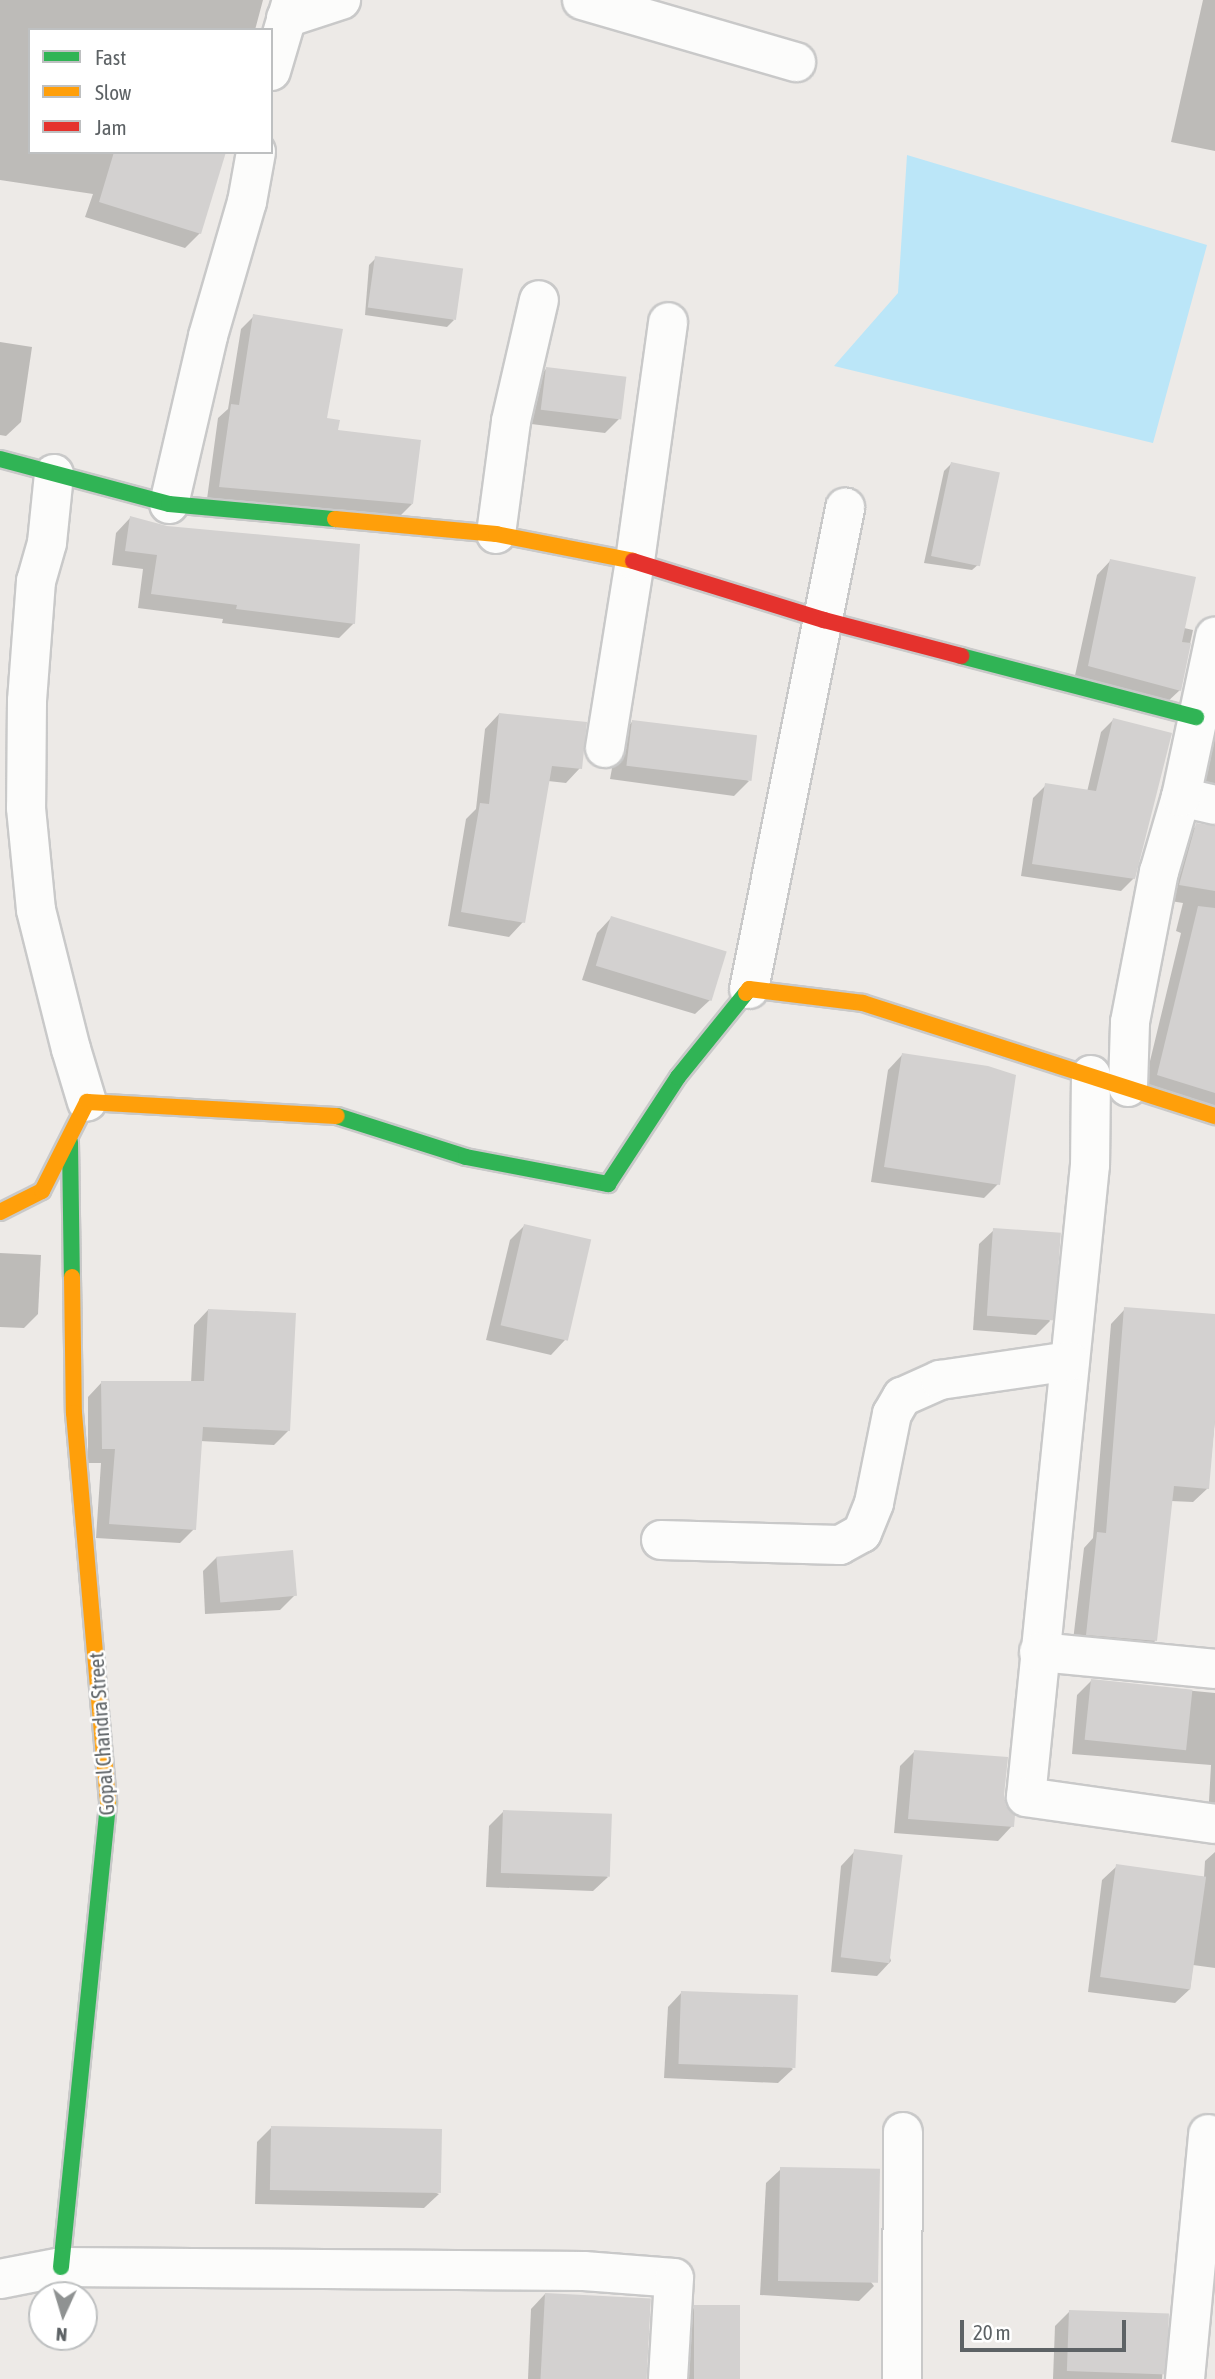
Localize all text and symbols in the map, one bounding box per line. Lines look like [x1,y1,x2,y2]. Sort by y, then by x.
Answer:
legend [28,28,273,154]
text: Fast [95,45,126,69]
text: Slow [95,80,131,104]
text: Jam [95,115,127,139]
street label: Gopal Chandra Street [83,1652,119,1816]
north arrow [28,2281,98,2351]
scale bar [963,2306,1129,2350]
text: 20 m [973,2320,1011,2344]
text: N [55,2324,68,2346]

